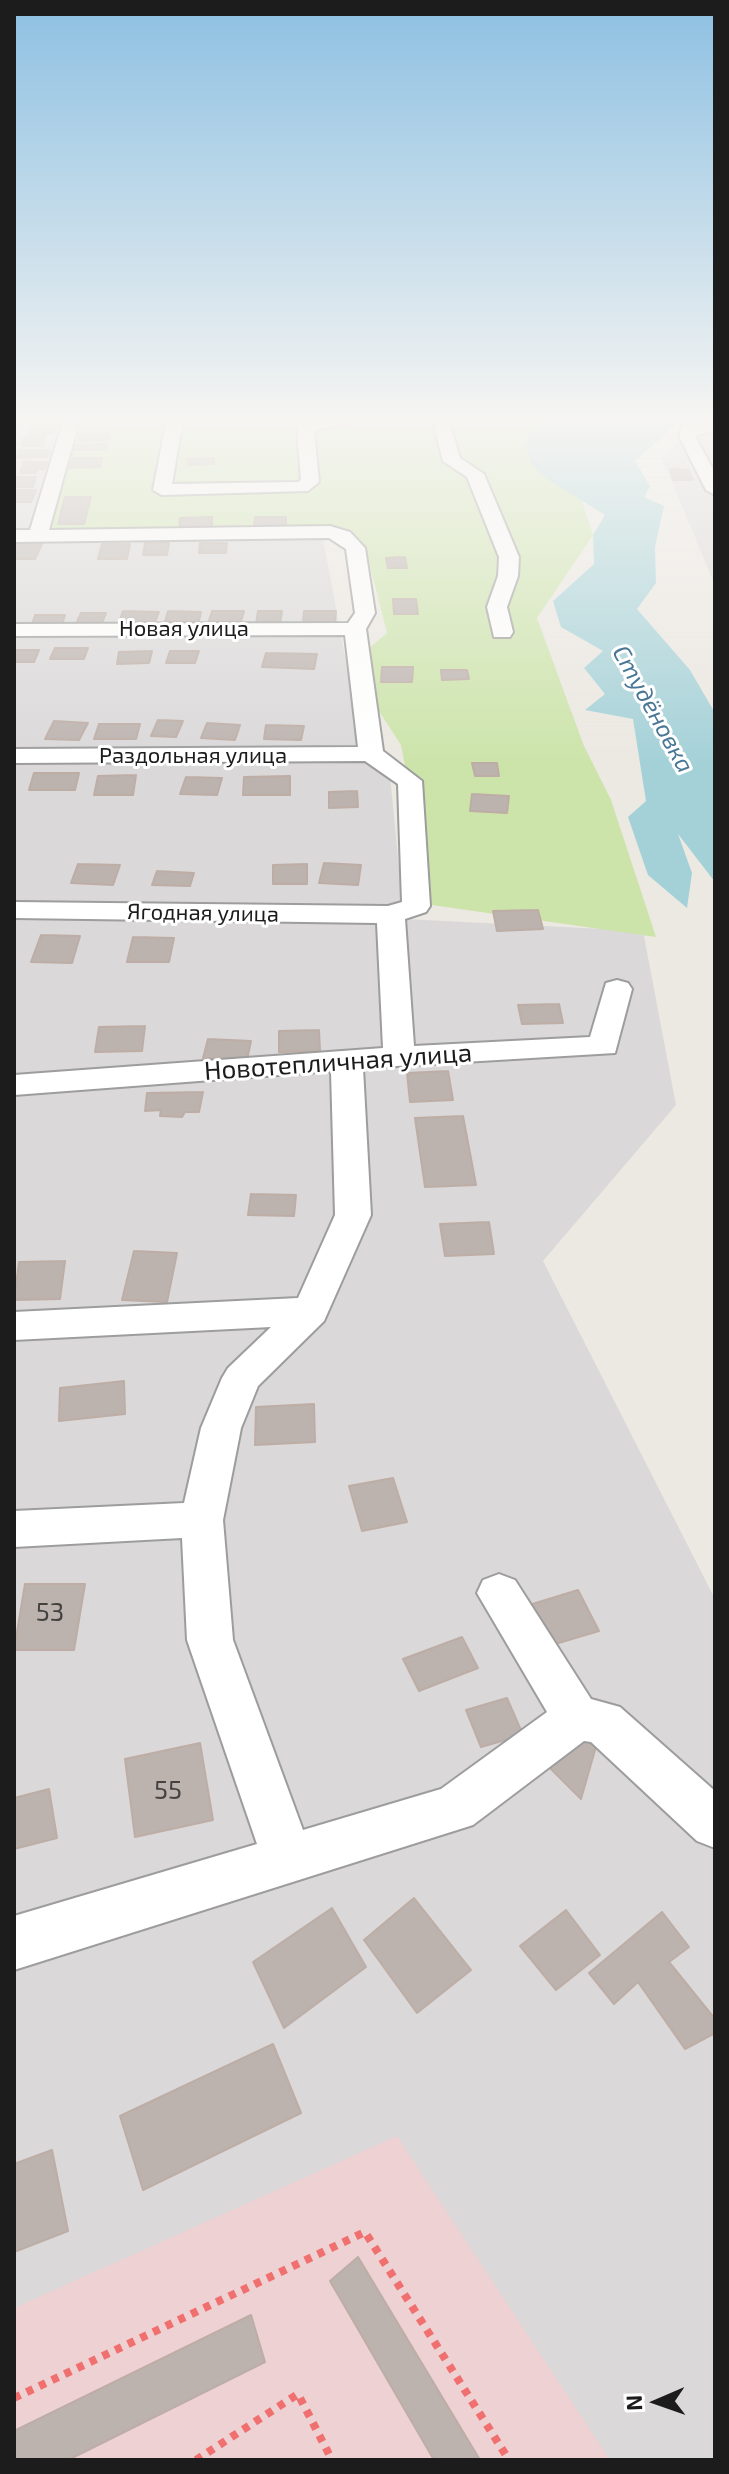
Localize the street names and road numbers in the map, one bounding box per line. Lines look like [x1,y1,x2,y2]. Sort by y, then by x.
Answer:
street label: Новая улица [119,616,249,642]
street label: Раздольная улица [99,743,287,769]
street label: Ягодная улица [127,898,279,928]
street label: Новотепличная улица [203,1037,473,1087]

